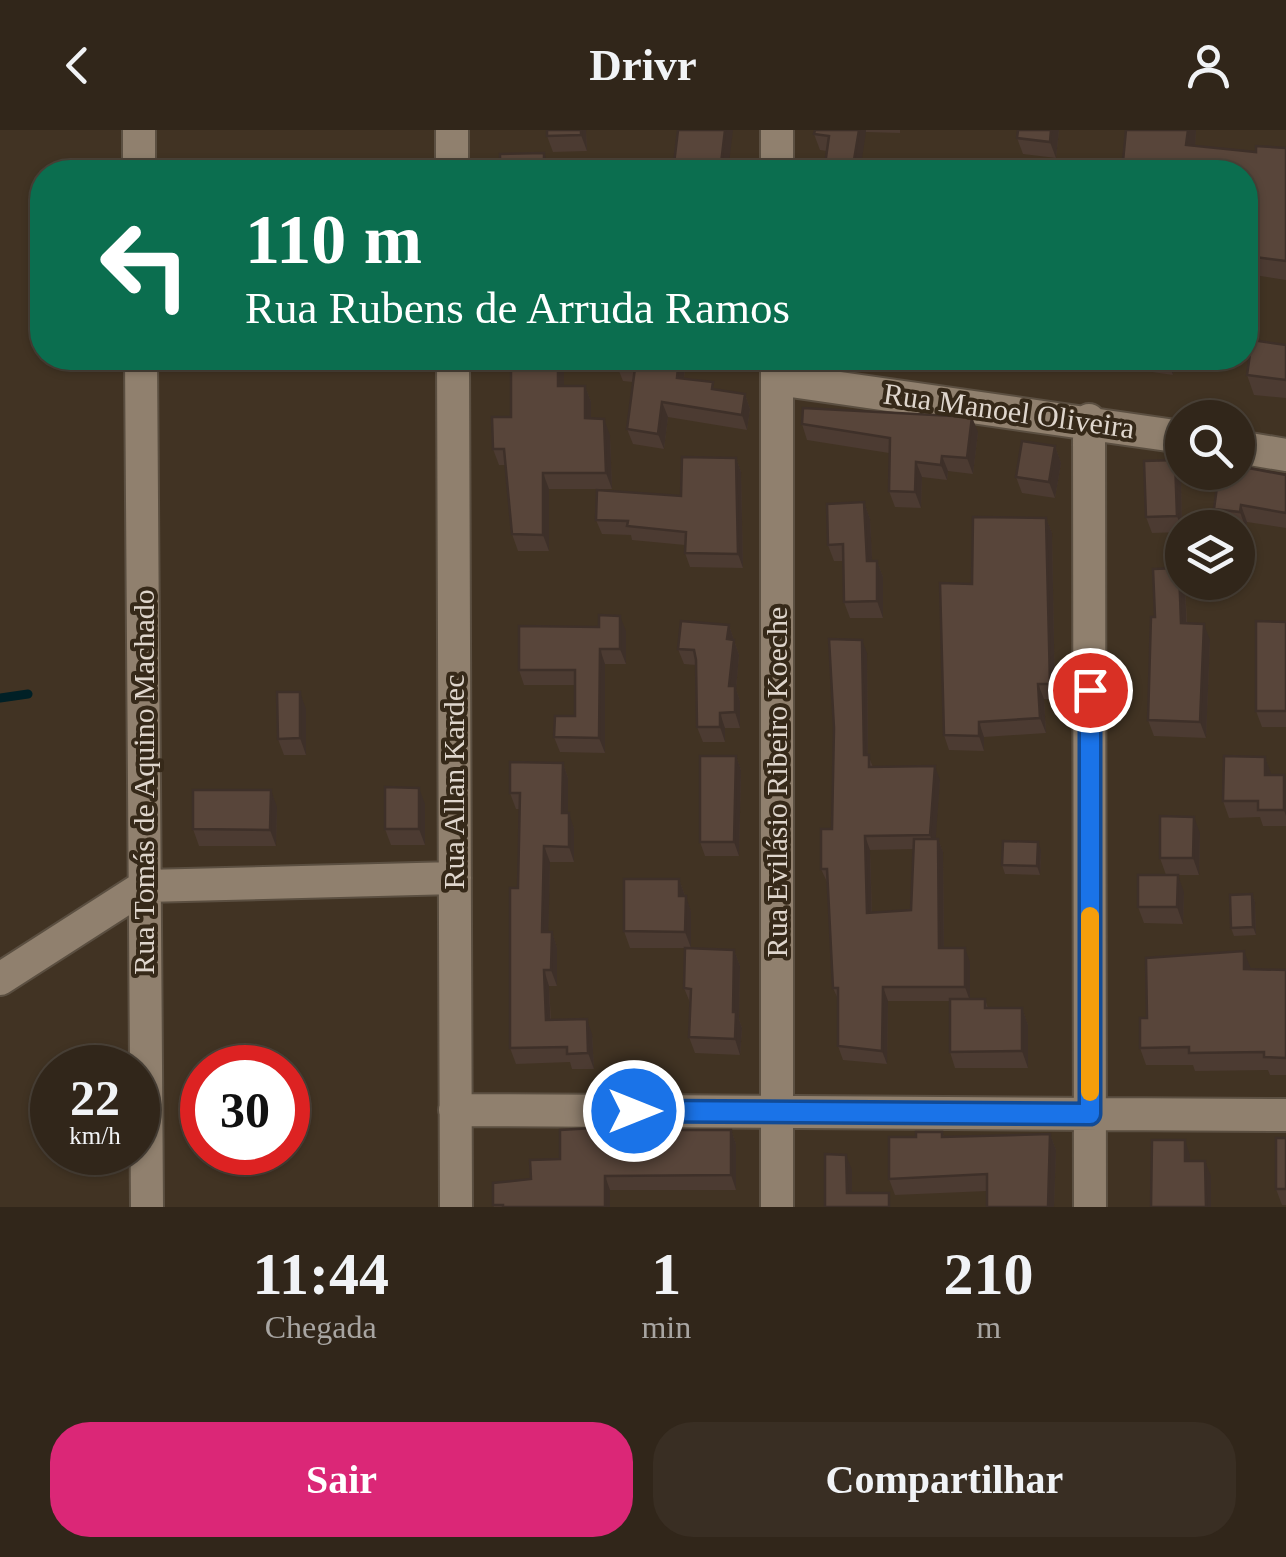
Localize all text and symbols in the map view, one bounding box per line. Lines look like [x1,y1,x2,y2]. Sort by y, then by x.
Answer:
icon: back [50,38,105,93]
icon: person [1181,38,1236,93]
text: Drivr [589,40,697,90]
icon: left [80,200,210,330]
text: 110 m [245,201,422,278]
text: Rua Rubens de Arruda Ramos [245,283,790,333]
street label: Rua Manoel Oliveira [881,377,1137,444]
map controls [1165,400,1255,600]
button: search [1165,400,1255,490]
button: layers [1165,510,1255,600]
street label: Rua Tomás de Aquino Machado [127,589,160,975]
street label: Rua Evilásio Ribeiro Koeche [760,607,793,957]
pin [1048,648,1133,733]
icon: arrive [1063,663,1118,718]
street label: Rua Allan Kardec [437,675,470,889]
speed limit sign: 30 [180,1045,310,1175]
position arrow [582,1059,686,1163]
text: 22 [70,1070,120,1126]
text: km/h [69,1122,121,1149]
text: 11:44 [252,1241,389,1307]
text: 1 [651,1241,681,1307]
text: 210 [944,1241,1034,1307]
text: Chegada [265,1309,377,1345]
text: min [641,1309,691,1345]
text: m [976,1309,1001,1345]
button: Sair [50,1422,633,1537]
button: Compartilhar [653,1422,1236,1537]

